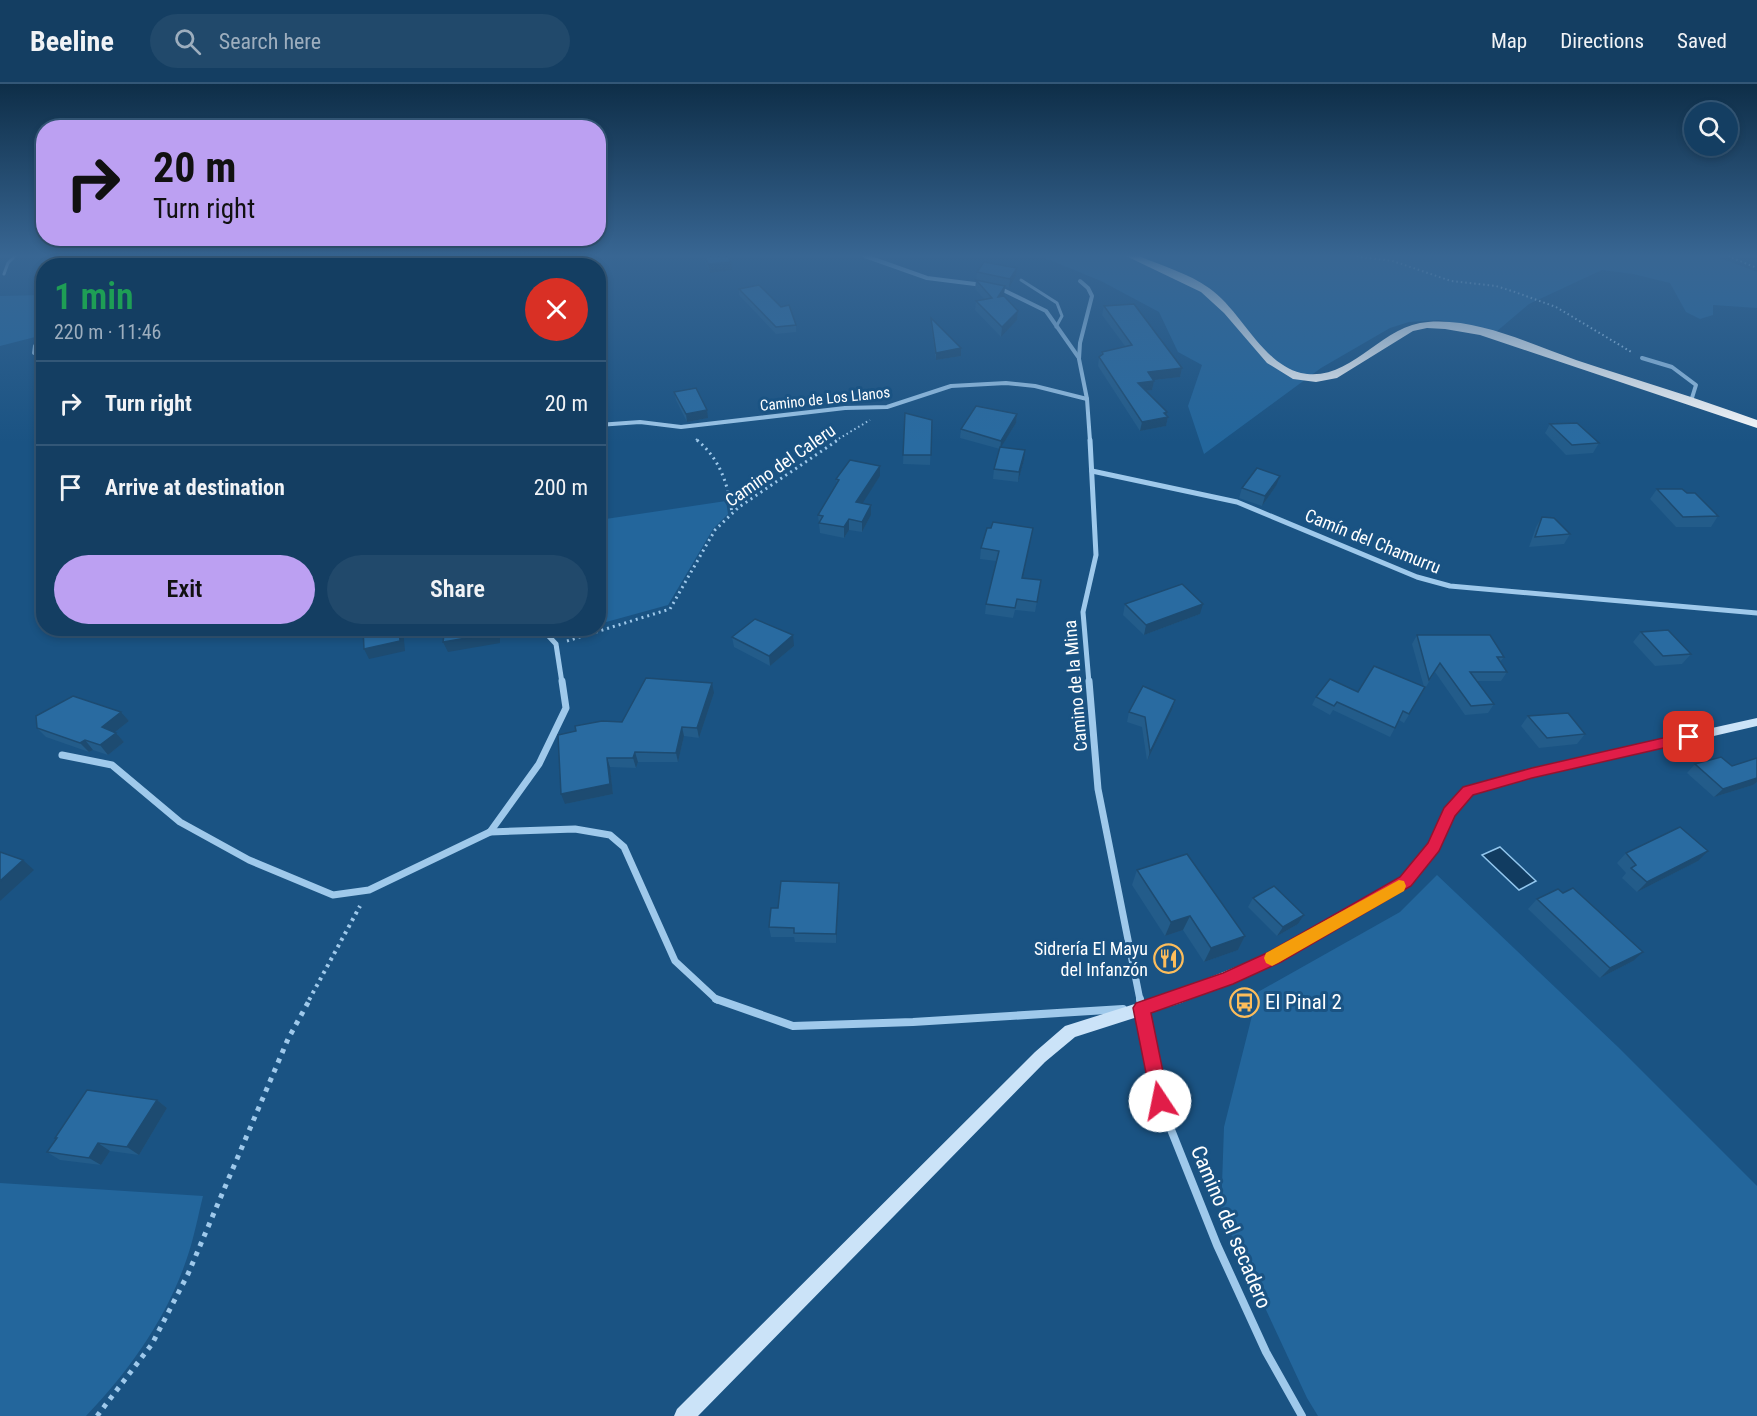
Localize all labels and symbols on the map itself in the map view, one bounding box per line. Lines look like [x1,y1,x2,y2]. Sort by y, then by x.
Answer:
street label: Camino de Los Llanos [759,383,891,415]
street label: Camino del Caleru [721,419,839,511]
street label: Camín del Chamurru [1302,504,1444,578]
street label: Camino de la Mina [1059,619,1091,753]
pin [1663,711,1714,762]
place label: Sidrería El Mayu del Infanzón [1034,938,1148,980]
restaurant icon: Sidrería El Mayu del Infanzón [1153,942,1185,974]
bus stop icon: El Pinal 2 [1228,986,1260,1018]
place label: El Pinal 2 [1265,990,1342,1014]
position arrow [1128,1069,1192,1133]
street label: Camino del secadero [1186,1142,1276,1312]

